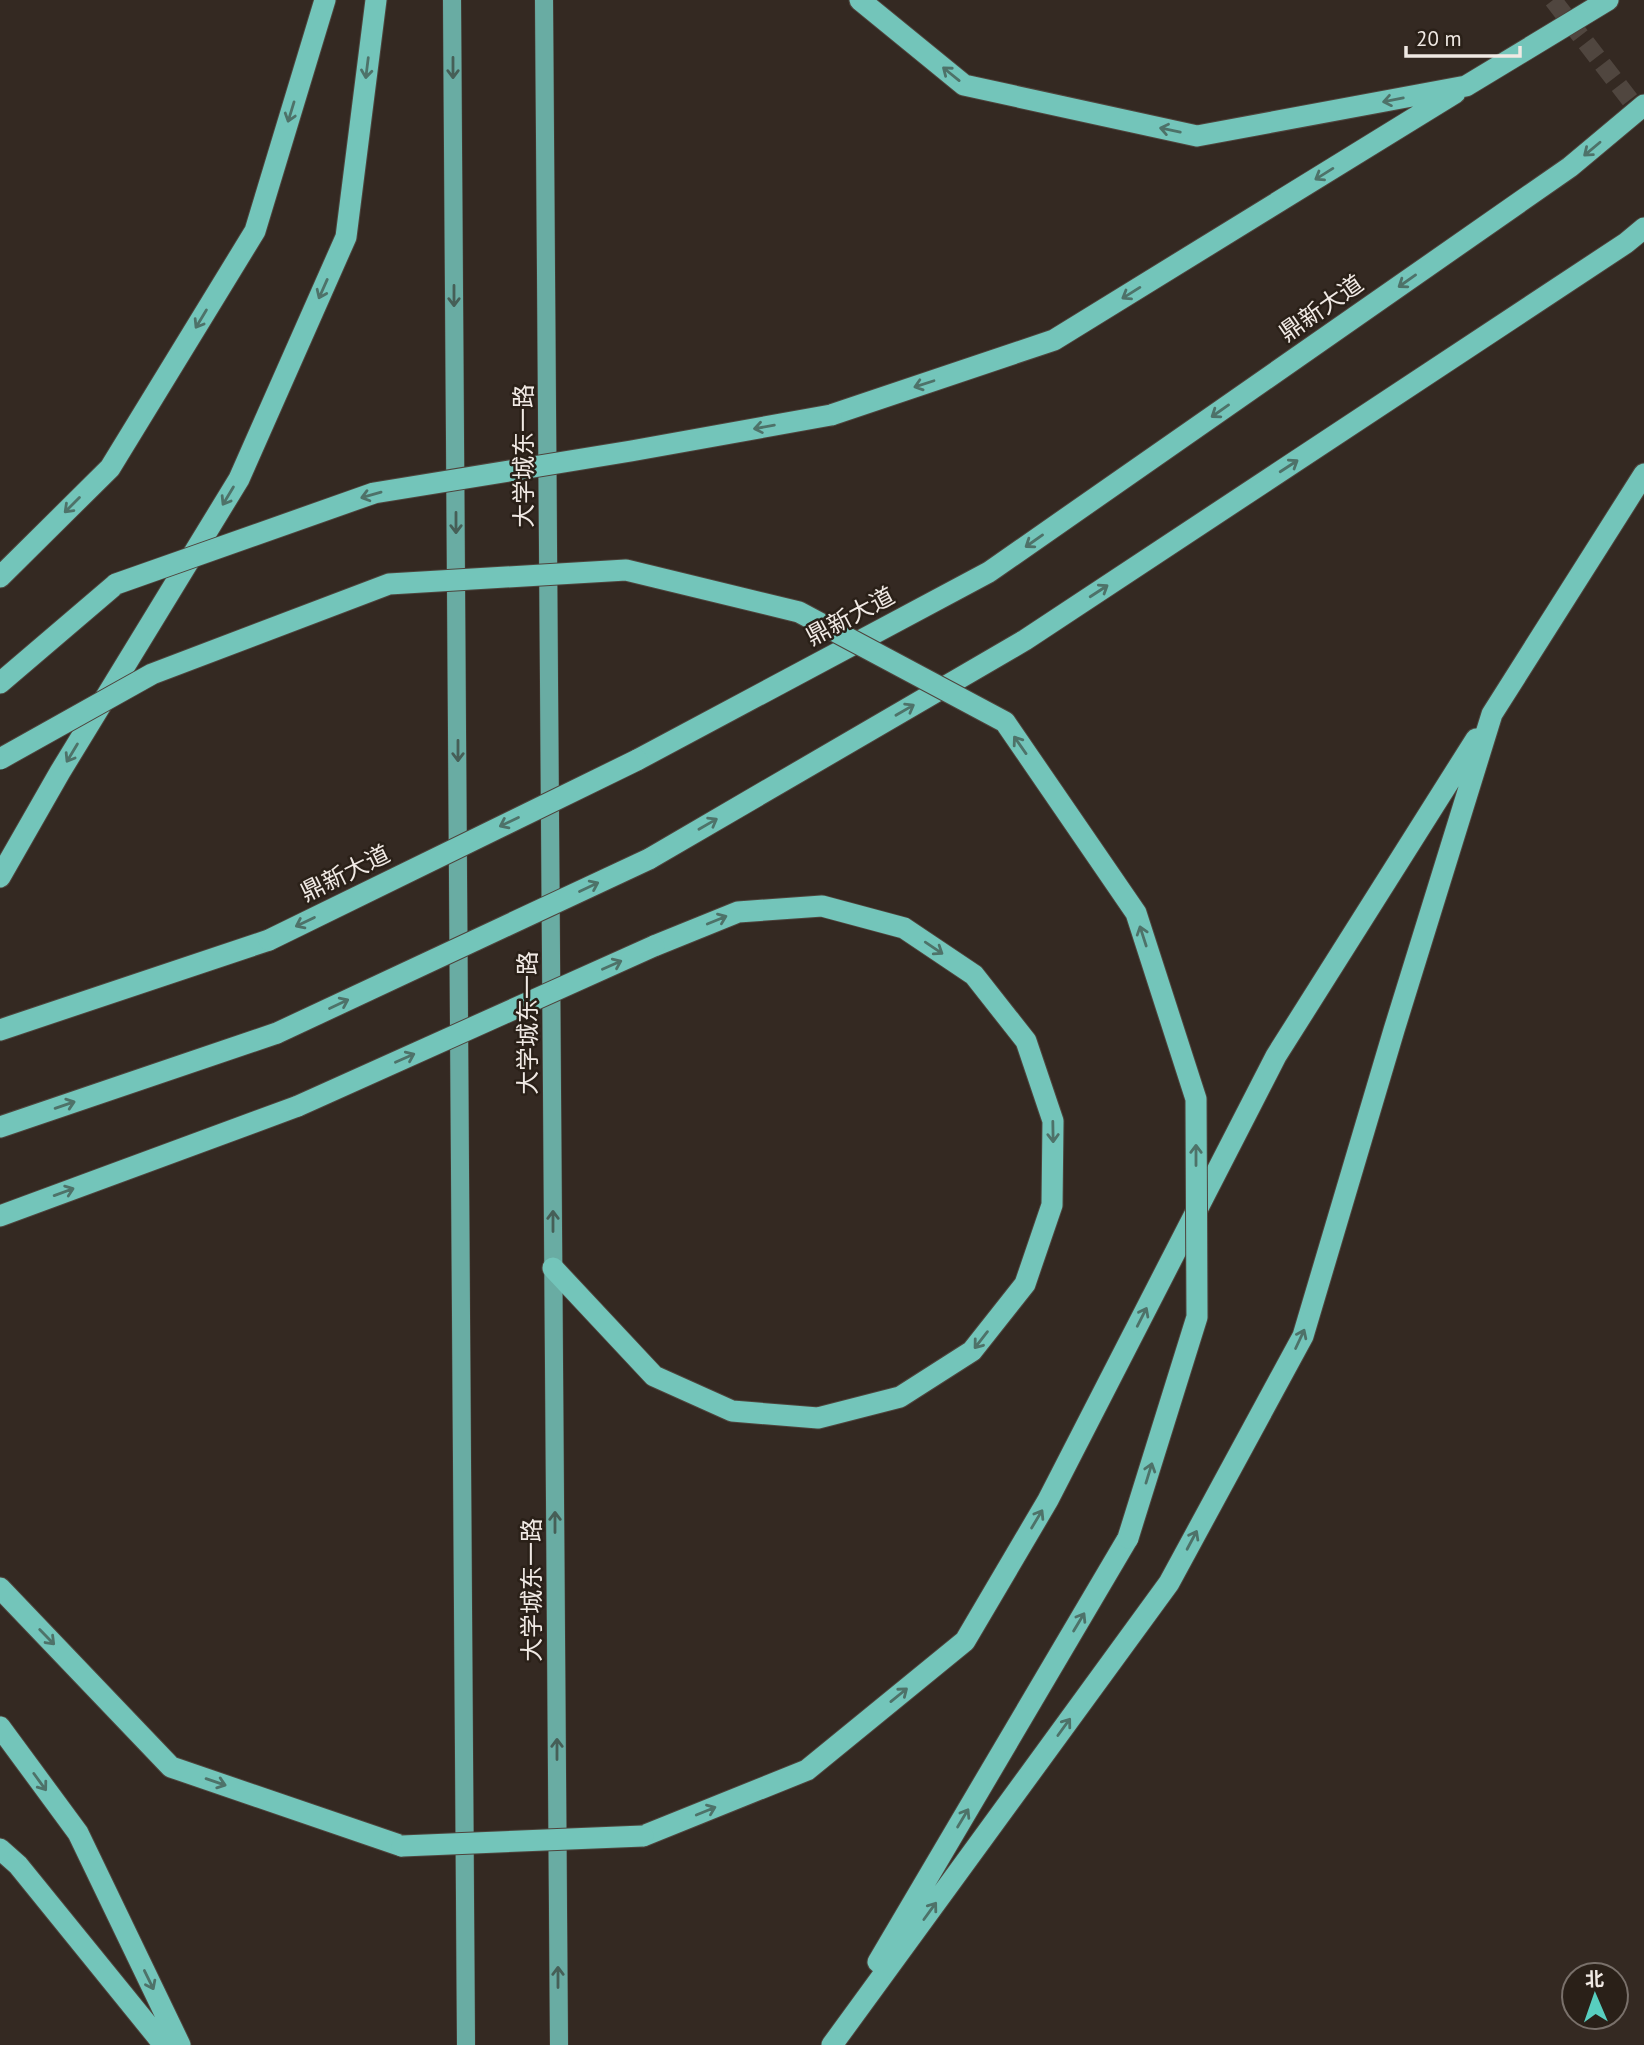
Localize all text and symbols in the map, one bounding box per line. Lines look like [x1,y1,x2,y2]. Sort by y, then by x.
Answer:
scale bar [1406,14,1520,58]
text: 20 m [1416,25,1462,52]
one-way arrow [361,56,374,79]
one-way arrow [446,56,460,79]
one-way arrow [942,66,960,82]
one-way arrow [1382,93,1405,107]
one-way arrow [284,101,297,123]
one-way arrow [1159,123,1182,136]
one-way arrow [1583,141,1601,157]
one-way arrow [1315,167,1335,181]
street label: 鼎新大道 [1273,268,1369,348]
one-way arrow [1398,274,1417,288]
one-way arrow [316,278,329,299]
one-way arrow [448,284,461,307]
one-way arrow [1121,287,1141,301]
one-way arrow [194,309,208,329]
one-way arrow [913,379,935,391]
street label: 大学城东一路 [508,384,539,528]
one-way arrow [1211,404,1230,418]
one-way arrow [753,421,776,434]
one-way arrow [1279,459,1298,473]
one-way arrow [221,485,235,505]
one-way arrow [360,489,383,502]
one-way arrow [64,497,81,514]
one-way arrow [449,511,463,534]
one-way arrow [1024,534,1044,548]
street label: 鼎新大道 [800,580,900,652]
one-way arrow [1089,584,1108,599]
one-way arrow [894,703,915,716]
one-way arrow [1013,736,1027,755]
one-way arrow [451,739,464,762]
one-way arrow [65,742,79,762]
one-way arrow [499,816,520,830]
one-way arrow [698,817,718,831]
street label: 鼎新大道 [295,838,395,908]
one-way arrow [578,880,599,893]
one-way arrow [706,913,728,926]
one-way arrow [295,916,316,930]
one-way arrow [1136,925,1148,947]
one-way arrow [924,941,943,955]
street label: 大学城东一路 [512,951,543,1095]
one-way arrow [601,958,622,971]
one-way arrow [328,997,349,1010]
one-way arrow [393,1051,415,1064]
one-way arrow [53,1098,75,1110]
one-way arrow [1046,1120,1059,1143]
one-way arrow [1189,1144,1203,1167]
one-way arrow [53,1185,75,1197]
one-way arrow [546,1210,560,1233]
one-way arrow [1136,1307,1150,1328]
one-way arrow [1294,1329,1307,1350]
one-way arrow [973,1330,989,1348]
one-way arrow [1143,1462,1156,1484]
one-way arrow [1030,1509,1044,1529]
one-way arrow [548,1511,562,1534]
street label: 大学城东一路 [516,1518,547,1662]
one-way arrow [1186,1530,1200,1550]
one-way arrow [1072,1612,1086,1632]
one-way arrow [39,1628,56,1645]
one-way arrow [889,1687,907,1703]
one-way arrow [1057,1718,1071,1737]
one-way arrow [550,1738,564,1761]
one-way arrow [33,1772,48,1790]
one-way arrow [205,1777,227,1790]
one-way arrow [695,1803,716,1816]
one-way arrow [956,1808,970,1828]
one-way arrow [923,1902,937,1921]
north arrow [1560,1961,1630,2031]
one-way arrow [552,1966,565,1989]
text: 北 [1584,1967,1604,1991]
one-way arrow [143,1969,157,1990]

